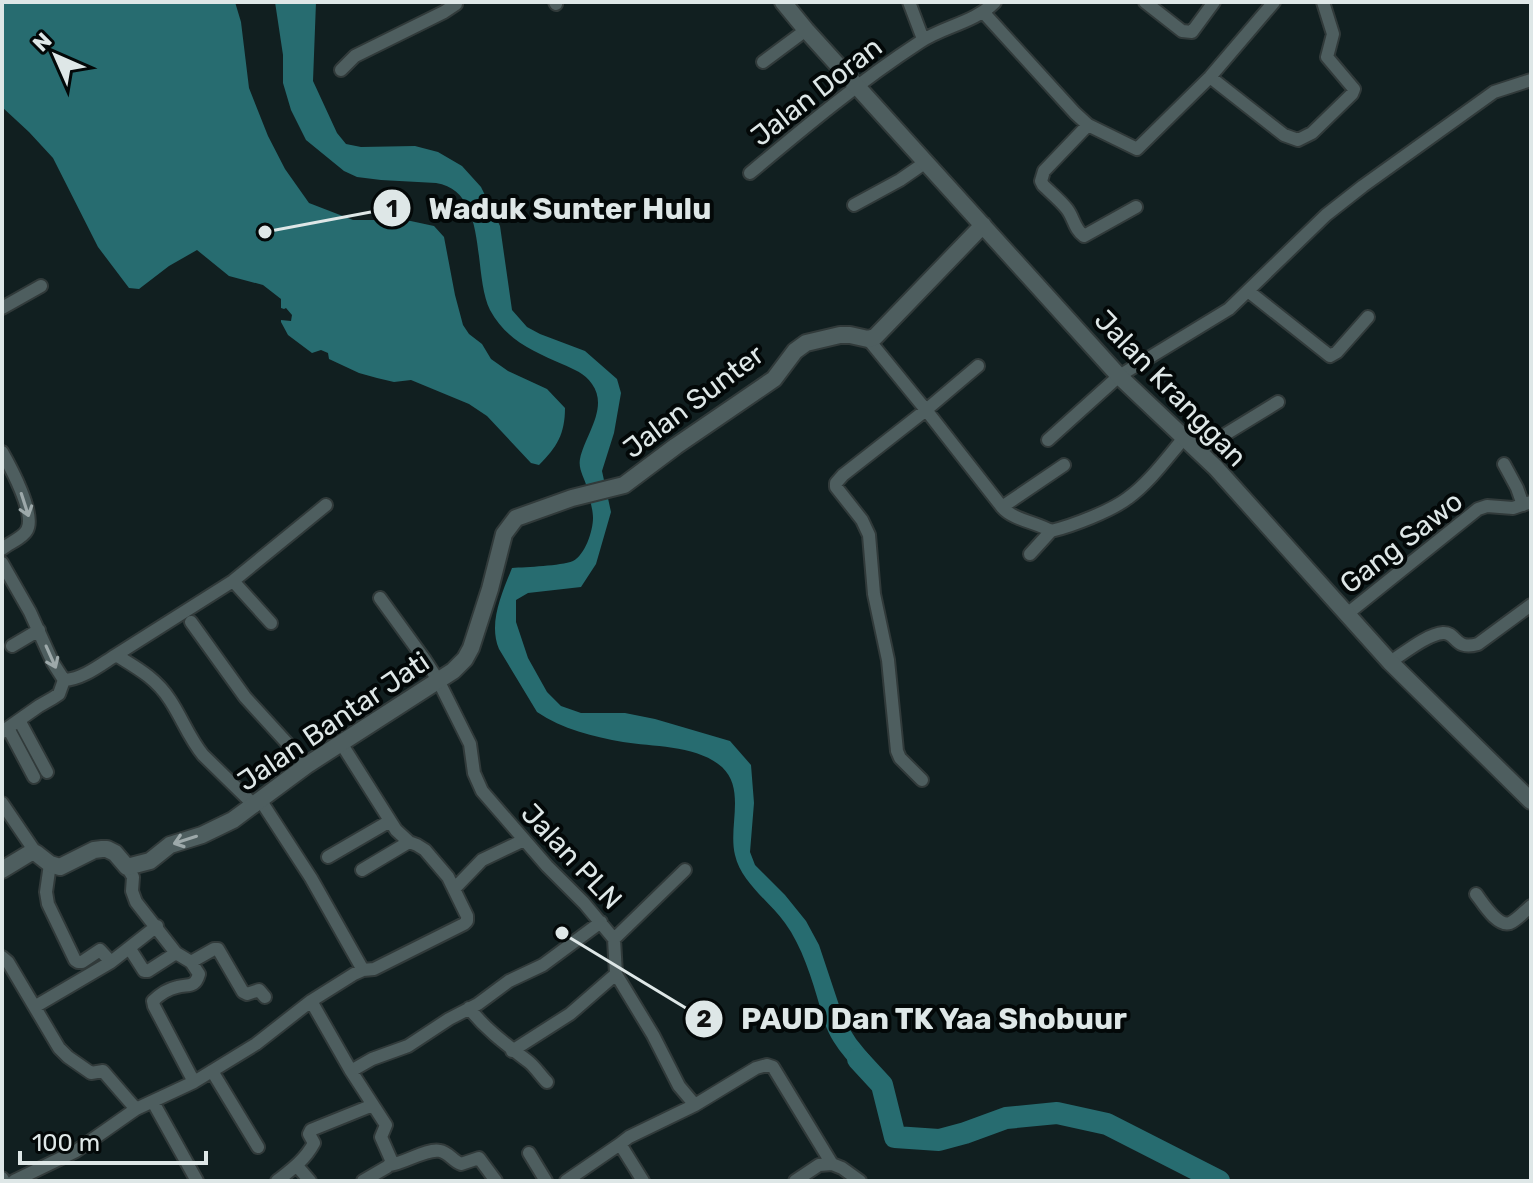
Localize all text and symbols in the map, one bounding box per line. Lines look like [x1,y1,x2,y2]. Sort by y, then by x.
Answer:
north arrow [16,16,96,96]
text: N [27,27,57,57]
street label: Jalan Doran [744,30,888,153]
callout: Waduk Sunter Hulu [372,181,728,235]
text: Waduk Sunter Hulu [429,191,711,227]
text: 1 [386,195,398,223]
street label: Jalan Kranggan [1088,303,1254,473]
street label: Jalan Sunter [616,338,770,465]
street label: Gang Sawo [1334,484,1469,600]
one-way arrow [19,492,33,517]
one-way arrow [44,644,59,669]
street label: Jalan Bantar Jati [231,645,435,798]
street label: Jalan PLN [514,797,629,916]
one-way arrow [173,833,199,848]
callout: PAUD Dan TK Yaa Shobuur [684,992,1144,1046]
text: PAUD Dan TK Yaa Shobuur [741,1001,1127,1037]
text: 2 [696,1005,712,1033]
scale bar [20,1115,206,1165]
text: 100 m [32,1129,100,1157]

